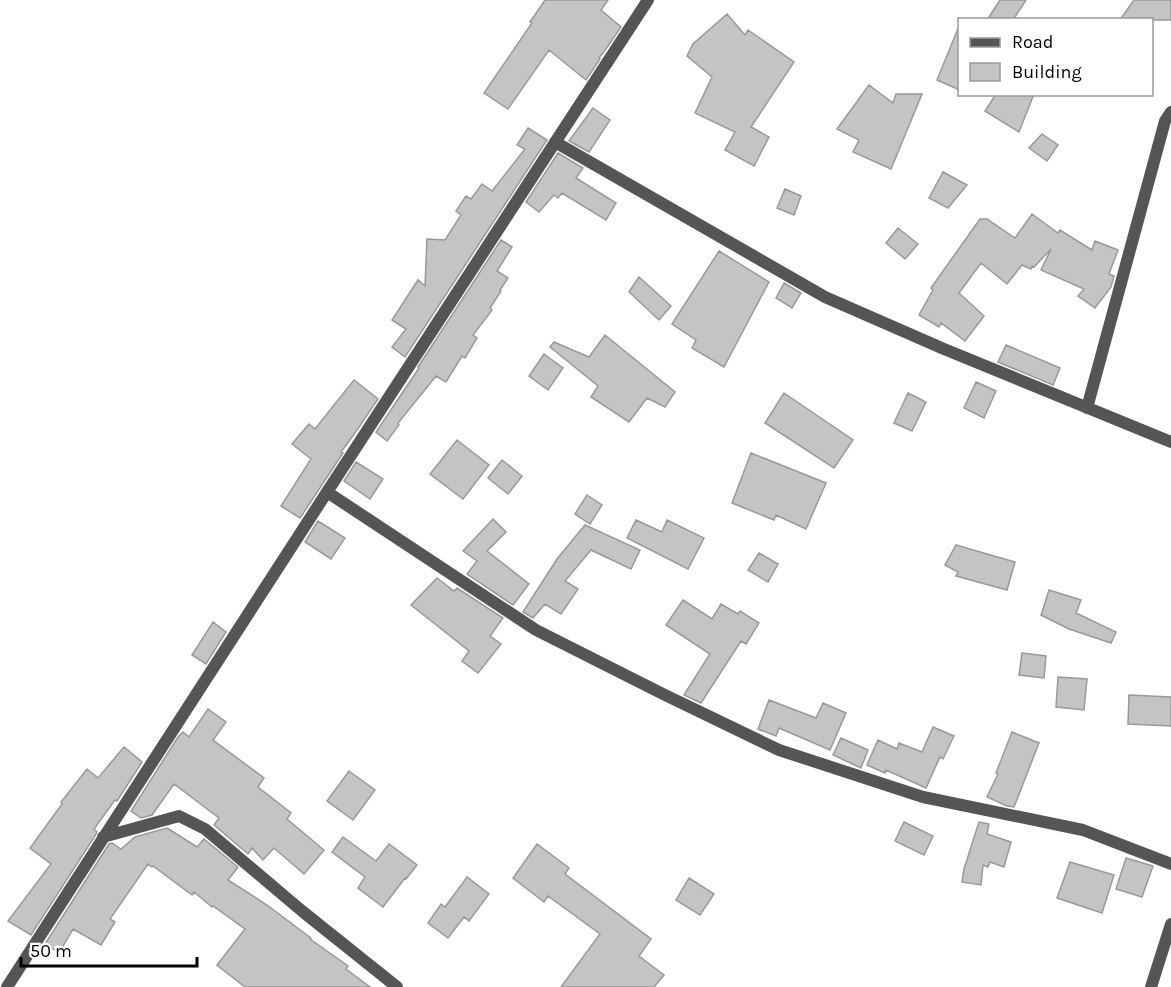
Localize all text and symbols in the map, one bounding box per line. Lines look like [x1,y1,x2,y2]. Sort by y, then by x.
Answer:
legend [958,18,1153,96]
text: Road [1012,31,1053,53]
text: Building [1012,61,1082,83]
scale bar [21,930,196,968]
text: 50 m [30,940,72,962]

